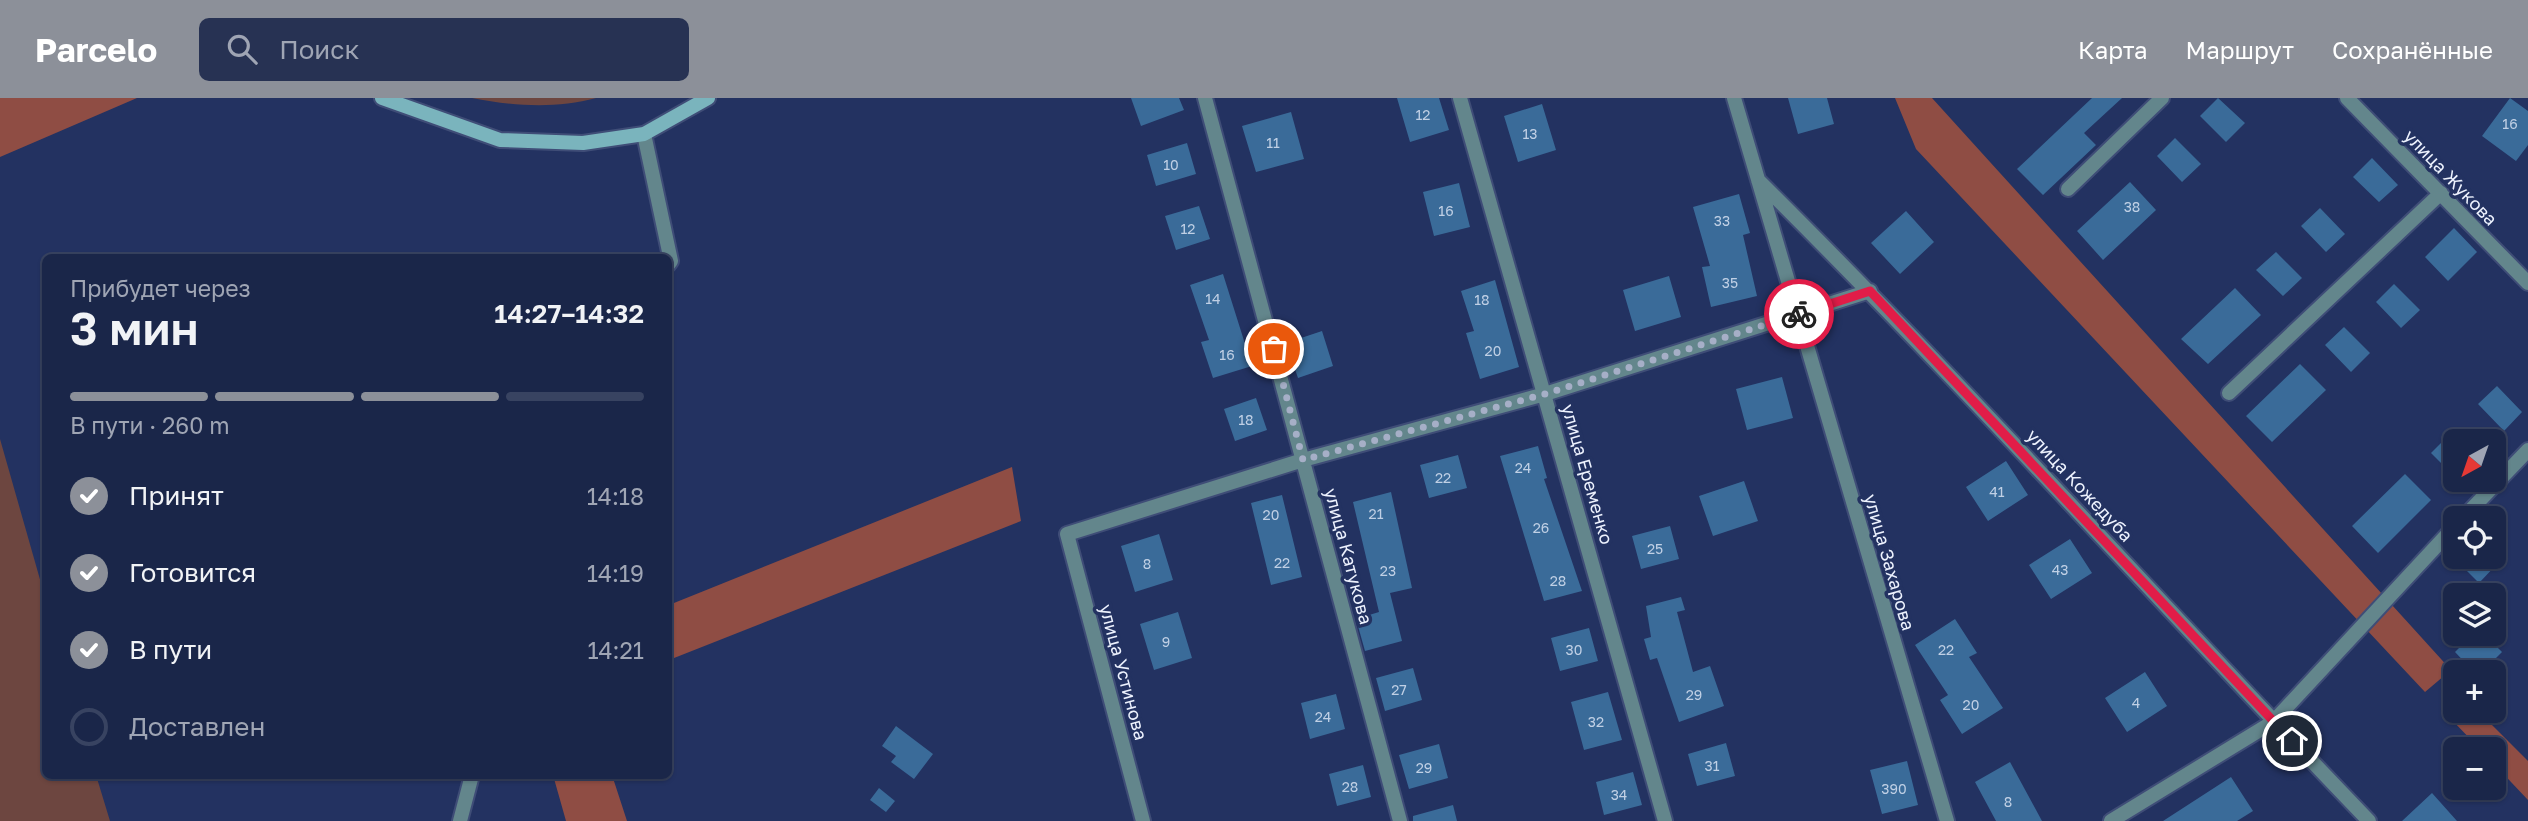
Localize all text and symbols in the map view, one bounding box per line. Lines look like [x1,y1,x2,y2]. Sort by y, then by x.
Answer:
search box [199,18,689,81]
text: Parcelo [35,30,157,69]
icon: search [223,30,261,68]
text: Поиск [279,34,359,65]
text: Карта [2078,35,2148,64]
text: Маршрут [2186,35,2294,64]
text: Сохранённые [2332,35,2493,64]
house number: 12 [1416,106,1430,123]
house number: 16 [2502,115,2518,132]
street label: улица Жукова [2400,124,2502,230]
house number: 13 [1523,125,1537,142]
house number: 11 [1266,134,1280,151]
house number: 10 [1163,156,1179,173]
house number: 38 [2124,198,2140,215]
house number: 16 [1438,202,1454,219]
house number: 33 [1714,212,1730,229]
house number: 12 [1181,220,1195,237]
text: Прибудет через [70,274,251,302]
house number: 35 [1722,274,1738,291]
courier [1764,279,1834,349]
house number: 14 [1205,290,1221,307]
house number: 18 [1474,291,1490,308]
icon: bike [1780,295,1818,333]
text: 14:27–14:32 [494,298,644,329]
text: 3 мин [70,300,199,355]
pin [1244,319,1304,379]
icon: bag [1255,330,1293,368]
house number: 20 [1485,342,1501,359]
house number: 16 [1219,346,1235,363]
street label: улица Еременко [1557,401,1619,547]
text: В пути · 260 m [70,411,230,439]
house number: 18 [1238,411,1254,428]
street label: улица Кожедуба [2022,424,2138,546]
north arrow [2443,429,2506,492]
map controls [2443,429,2506,800]
house number: 24 [1515,459,1531,476]
house number: 22 [1435,469,1451,486]
icon: check [70,477,108,515]
text: Принят [129,480,224,511]
text: 14:18 [587,482,644,510]
house number: 41 [1989,483,2005,500]
street label: улица Катукова [1320,486,1378,626]
street label: улица Захарова [1860,491,1920,633]
house number: 21 [1369,505,1384,522]
house number: 20 [1263,506,1279,523]
button: locate [2443,506,2506,569]
house number: 26 [1533,519,1549,536]
house number: 25 [1647,540,1663,557]
icon: check [70,554,108,592]
house number: 22 [1274,554,1290,571]
house number: 8 [1143,555,1151,572]
text: Готовится [129,557,256,588]
text: 14:19 [587,559,644,587]
house number: 43 [2052,561,2068,578]
house number: 23 [1380,562,1396,579]
house number: 28 [1550,572,1566,589]
button: layers [2443,583,2506,646]
street label: улица Устинова [1095,602,1153,742]
icon: check [70,631,108,669]
house number: 9 [1162,633,1170,650]
text: В пути [129,634,212,665]
text: 14:21 [587,636,644,664]
house number: 30 [1566,641,1582,658]
house number: 22 [1938,641,1954,658]
button: + [2443,660,2506,723]
house number: 27 [1391,681,1407,698]
house number: 29 [1686,686,1702,703]
house number: 4 [2132,694,2140,711]
house number: 20 [1963,696,1979,713]
house number: 24 [1315,708,1331,725]
text: Доставлен [129,711,265,742]
pin [2262,711,2322,771]
house number: 32 [1588,713,1604,730]
icon: home [2273,722,2311,760]
button: − [2443,737,2506,800]
house number: 31 [1705,757,1720,774]
house number: 29 [1416,759,1432,776]
house number: 28 [1342,778,1358,795]
house number: 390 [1881,780,1907,797]
house number: 34 [1611,786,1627,803]
house number: 8 [2004,793,2012,810]

